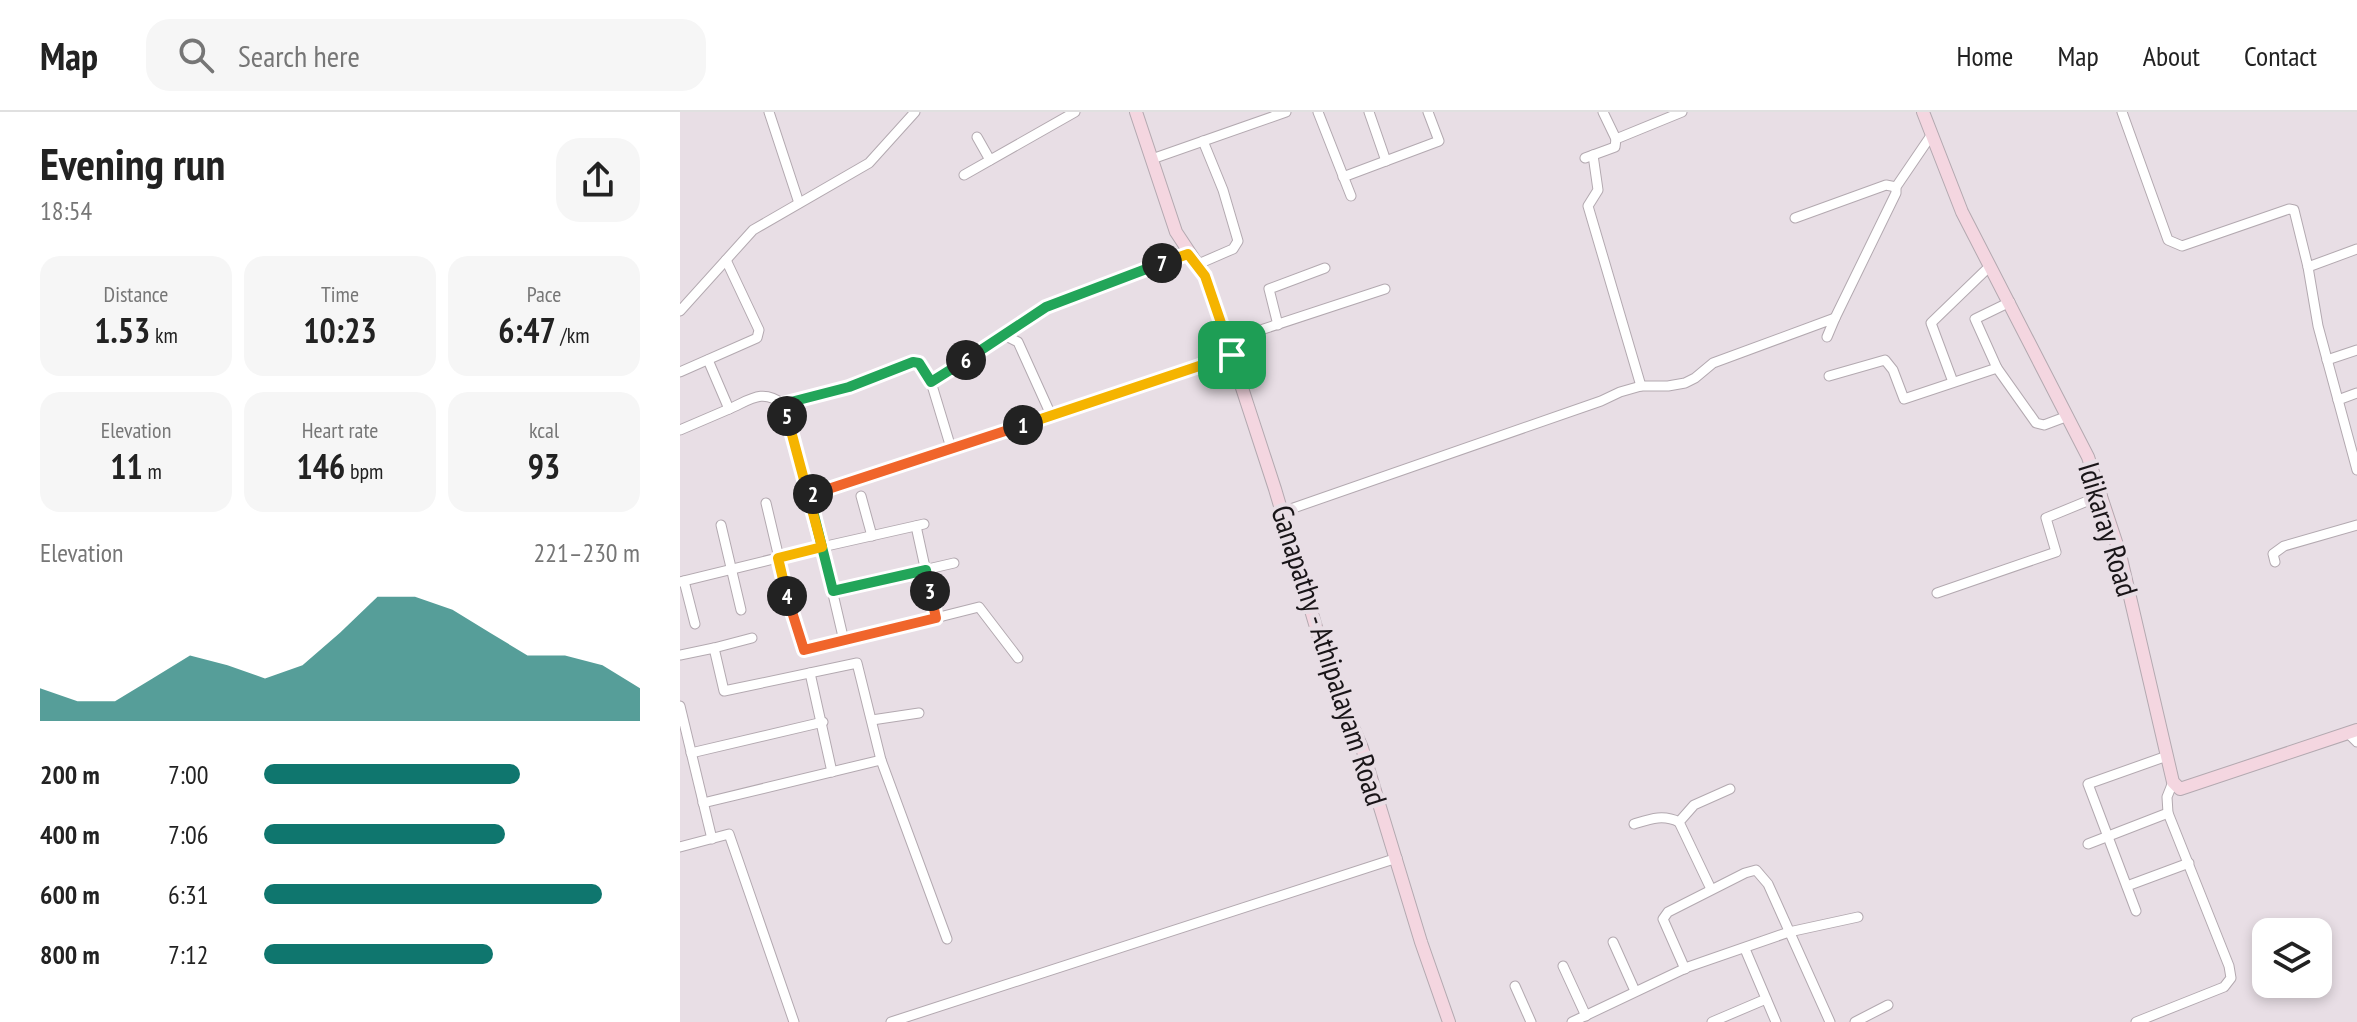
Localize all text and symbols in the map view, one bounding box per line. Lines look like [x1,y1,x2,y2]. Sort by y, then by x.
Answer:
search box [146,19,706,91]
text: Map [40,31,98,80]
icon: search [174,33,218,77]
text: Search here [238,36,360,75]
text: Home [1957,37,2013,74]
text: Map [2057,37,2099,74]
text: About [2143,37,2200,74]
text: Contact [2244,37,2317,74]
text: Evening run [40,135,225,192]
button: share [556,138,640,222]
text: 18:54 [40,194,92,227]
pin: 7 [1142,243,1182,283]
text: 7 [1157,249,1167,277]
text: Distance [104,280,168,308]
text: Time [321,280,359,308]
text: Pace [527,280,561,308]
text: 1.53 [94,308,150,352]
text: 10:23 [303,308,377,352]
text: 6:47 [498,308,556,352]
text: km [150,321,178,349]
text: /km [556,321,590,349]
pin [1198,321,1266,389]
icon: arrive [1210,333,1254,377]
pin: 6 [946,340,986,380]
text: 6 [961,346,971,374]
pin: 5 [767,396,807,436]
text: 5 [782,402,792,430]
pin: 1 [1003,405,1043,445]
text: 1 [1018,411,1028,439]
text: Elevation [101,416,171,444]
text: Heart rate [302,416,378,444]
text: kcal [529,416,559,444]
text: 11 [110,444,143,488]
text: 146 [297,444,345,488]
text: 93 [528,444,560,488]
text: m [143,457,162,485]
text: bpm [345,457,383,485]
street label: Idikaray Road [2070,457,2148,601]
pin: 2 [793,474,833,514]
text: 2 [808,480,818,508]
street label: Ganapathy - Athipalayam Road [1263,500,1397,810]
text: Elevation [40,536,123,569]
text: 221–230 m [534,536,640,569]
pin: 3 [910,571,950,611]
pin: 4 [767,576,807,616]
text: 3 [925,577,935,605]
text: 4 [782,582,792,610]
text: 200 m [40,758,100,791]
text: 7:00 [168,758,208,791]
text: 400 m [40,818,100,851]
text: 7:06 [168,818,208,851]
text: 600 m [40,878,100,911]
text: 6:31 [168,878,208,911]
map controls [2252,918,2332,998]
button: layers [2252,918,2332,998]
text: 800 m [40,938,100,971]
text: 7:12 [168,938,208,971]

